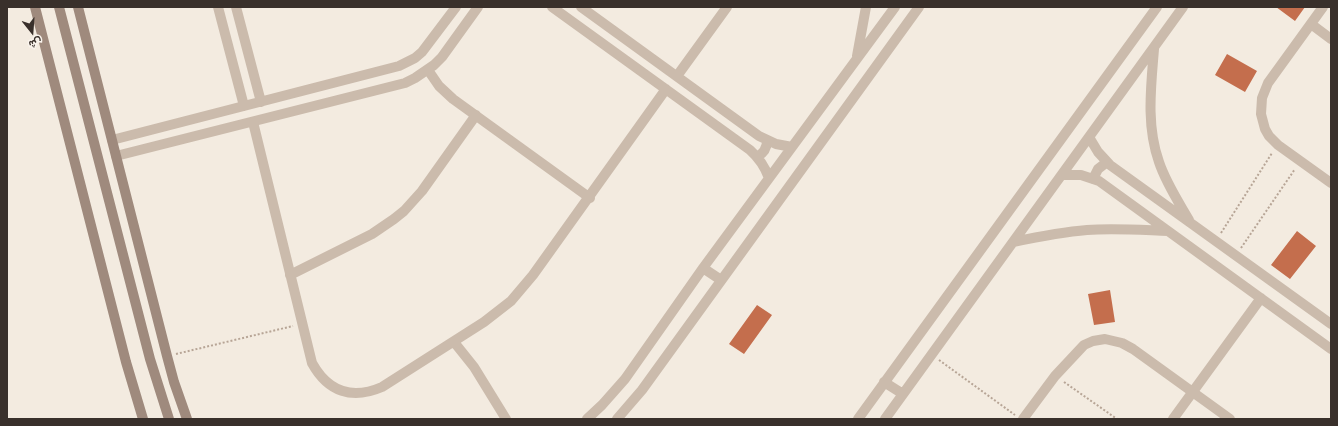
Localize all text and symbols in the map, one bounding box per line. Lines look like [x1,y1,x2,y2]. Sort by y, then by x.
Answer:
north arrow [12,12,52,52]
text: ش [27,35,44,52]

